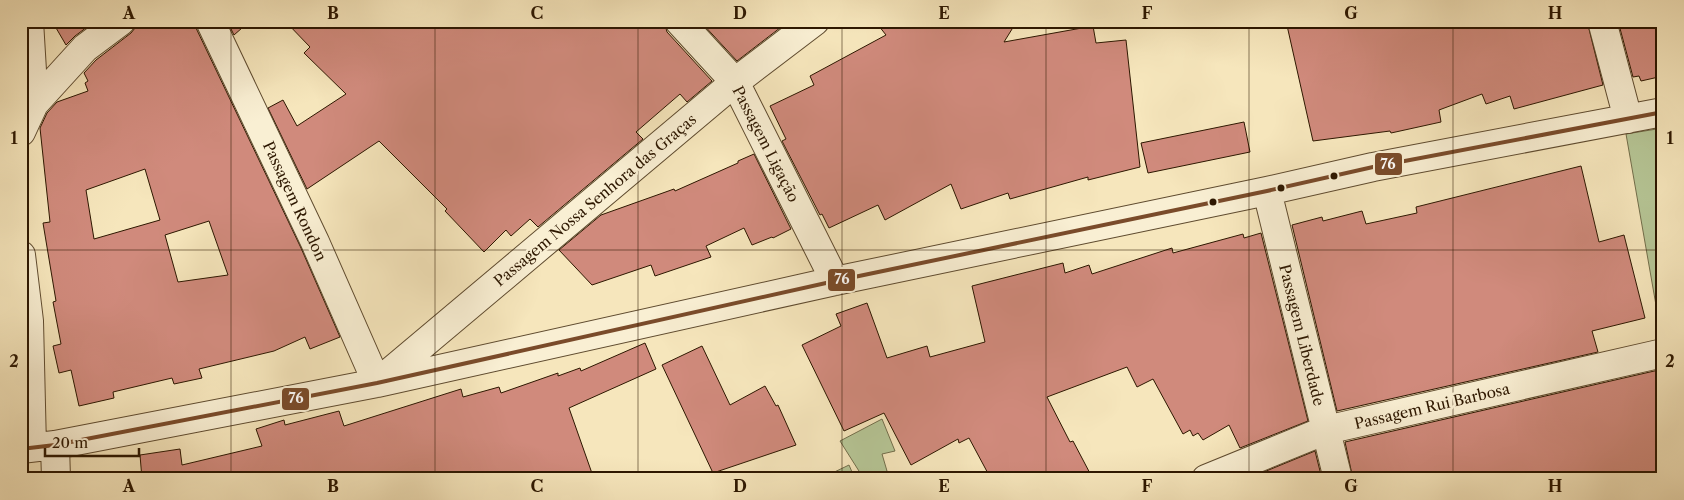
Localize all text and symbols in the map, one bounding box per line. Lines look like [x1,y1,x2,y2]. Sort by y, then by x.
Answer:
text: A [122,3,136,23]
text: B [327,3,339,23]
text: C [531,3,543,23]
text: D [733,3,747,23]
text: E [938,3,950,23]
text: F [1142,3,1153,23]
text: G [1344,3,1358,23]
text: H [1548,3,1562,23]
street label: Passagem Ligação [728,83,804,205]
street label: Passagem Nossa Senhora das Graças [490,110,700,290]
text: 1 [10,128,18,148]
text: 1 [1666,128,1674,148]
street label: Passagem Rondon [259,138,331,264]
line badge: 76 [1374,152,1403,176]
text: 76 [1380,155,1396,173]
unlabelled marker [1329,171,1339,181]
unlabelled marker [1276,183,1286,193]
unlabelled marker [1208,197,1218,207]
street label: Passagem Liberdade [1275,262,1329,408]
line badge: 76 [827,268,856,292]
text: 76 [834,270,850,288]
text: 2 [9,351,19,371]
text: 2 [1665,351,1675,371]
street label: Passagem Rui Barbosa [1352,379,1512,433]
line badge: 76 [281,387,310,411]
text: 76 [288,389,304,407]
scale bar [45,425,139,457]
text: 20 m [52,433,88,452]
text: A [122,476,136,496]
text: B [327,476,339,496]
text: C [531,476,543,496]
text: D [733,476,747,496]
text: E [938,476,950,496]
text: F [1142,476,1153,496]
text: G [1344,476,1358,496]
text: H [1548,476,1562,496]

